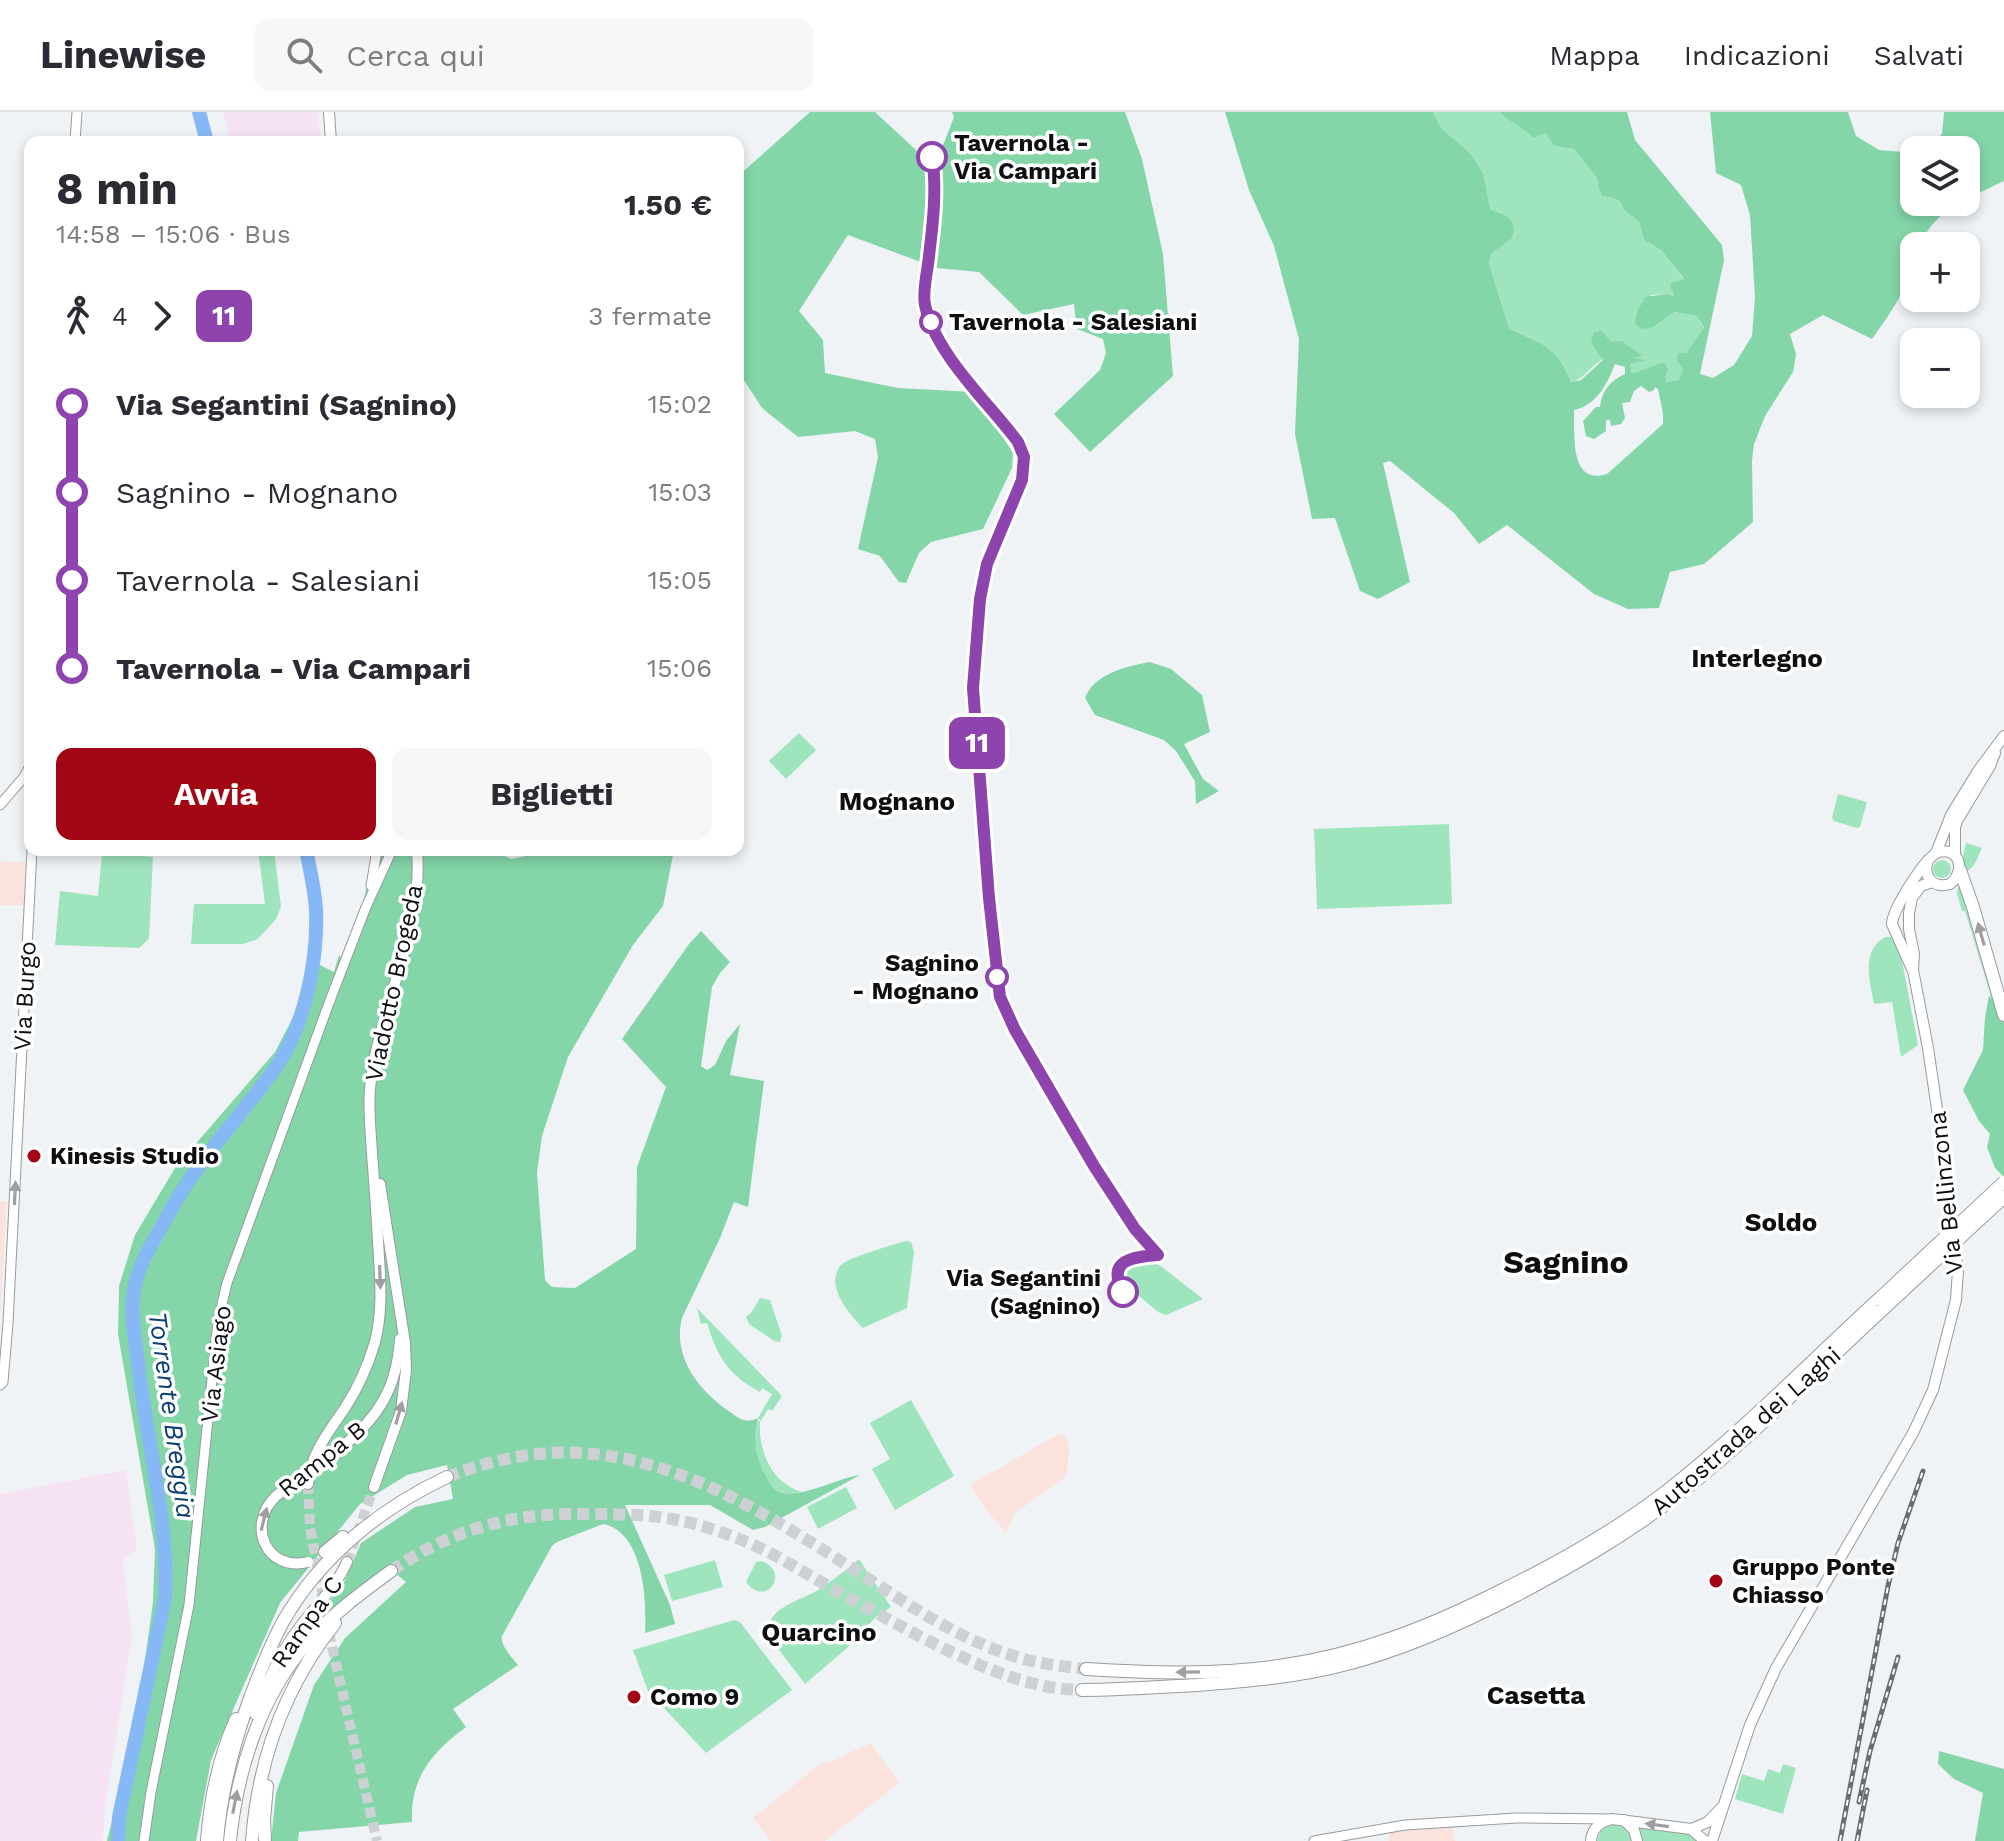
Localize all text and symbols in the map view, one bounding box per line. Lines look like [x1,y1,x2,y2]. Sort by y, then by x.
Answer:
search box [254,19,814,91]
text: Linewise [40,33,206,77]
icon: search [282,33,326,77]
text: Cerca qui [346,38,485,73]
text: Mappa [1549,39,1640,72]
text: Indicazioni [1684,39,1830,72]
text: Salvati [1874,39,1964,72]
place label: Tavernola - Via Campari [954,129,1097,185]
map controls [1900,136,1980,408]
button: layers [1900,136,1980,216]
marker: Tavernola - Via Campari [917,142,947,172]
text: 8 min [56,163,178,215]
text: 1.50 € [624,187,712,222]
text: 14:58 – 15:06 · Bus [56,219,291,249]
button: + [1900,232,1980,312]
icon: walk [56,294,100,338]
icon: forward [140,294,184,338]
text: 11 [212,299,236,332]
text: 4 [112,301,128,331]
text: 3 fermate [588,301,712,331]
place label: Tavernola - Salesiani [949,308,1197,336]
marker: Tavernola - Salesiani [920,311,942,333]
button: − [1900,328,1980,408]
text: Via Segantini (Sagnino) [116,387,457,422]
text: 15:02 [648,389,712,419]
text: Sagnino - Mognano [116,475,398,510]
text: 15:03 [648,477,712,507]
text: Tavernola - Salesiani [116,563,420,598]
text: 15:05 [648,565,712,595]
district label: Interlegno [1691,643,1823,673]
text: Tavernola - Via Campari [116,651,471,686]
text: 15:06 [647,653,712,683]
line badge: 11 [941,717,1013,769]
text: 11 [965,726,989,759]
button: Avvia [56,748,376,840]
button: Biglietti [392,748,712,840]
district label: Mognano [839,786,955,816]
street label: Viadotto Brogeda [359,882,429,1084]
one-way arrow [1974,922,1986,947]
street label: Via Burgo [8,940,42,1052]
place label: Sagnino - Mognano [852,949,979,1005]
marker: Sagnino - Mognano [986,966,1008,988]
street label: Via Bellinzona [1924,1110,1968,1276]
place label: Kinesis Studio [50,1142,219,1170]
marker: Kinesis Studio [25,1147,43,1165]
one-way arrow [9,1180,22,1205]
district label: Soldo [1745,1207,1817,1237]
district label: Sagnino [1503,1243,1629,1281]
place label: Via Segantini (Sagnino) [946,1264,1101,1320]
one-way arrow [373,1265,386,1290]
marker: Via Segantini (Sagnino) [1108,1277,1138,1307]
street label: Via Asiago [195,1304,237,1424]
water label: Torrente Breggia [143,1310,201,1520]
street label: Autostrada dei Laghi [1645,1341,1847,1521]
one-way arrow [394,1400,406,1425]
street label: Rampa B [273,1415,371,1503]
one-way arrow [259,1506,271,1531]
place label: Gruppo Ponte Chiasso [1732,1553,1895,1609]
street label: Rampa C [265,1571,349,1673]
marker: Gruppo Ponte Chiasso [1707,1572,1725,1590]
district label: Quarcino [761,1617,877,1647]
one-way arrow [1175,1666,1200,1678]
district label: Casetta [1487,1680,1585,1710]
place label: Como 9 [650,1683,739,1711]
marker: Como 9 [625,1688,643,1706]
one-way arrow [230,1790,242,1815]
one-way arrow [1645,1818,1670,1831]

